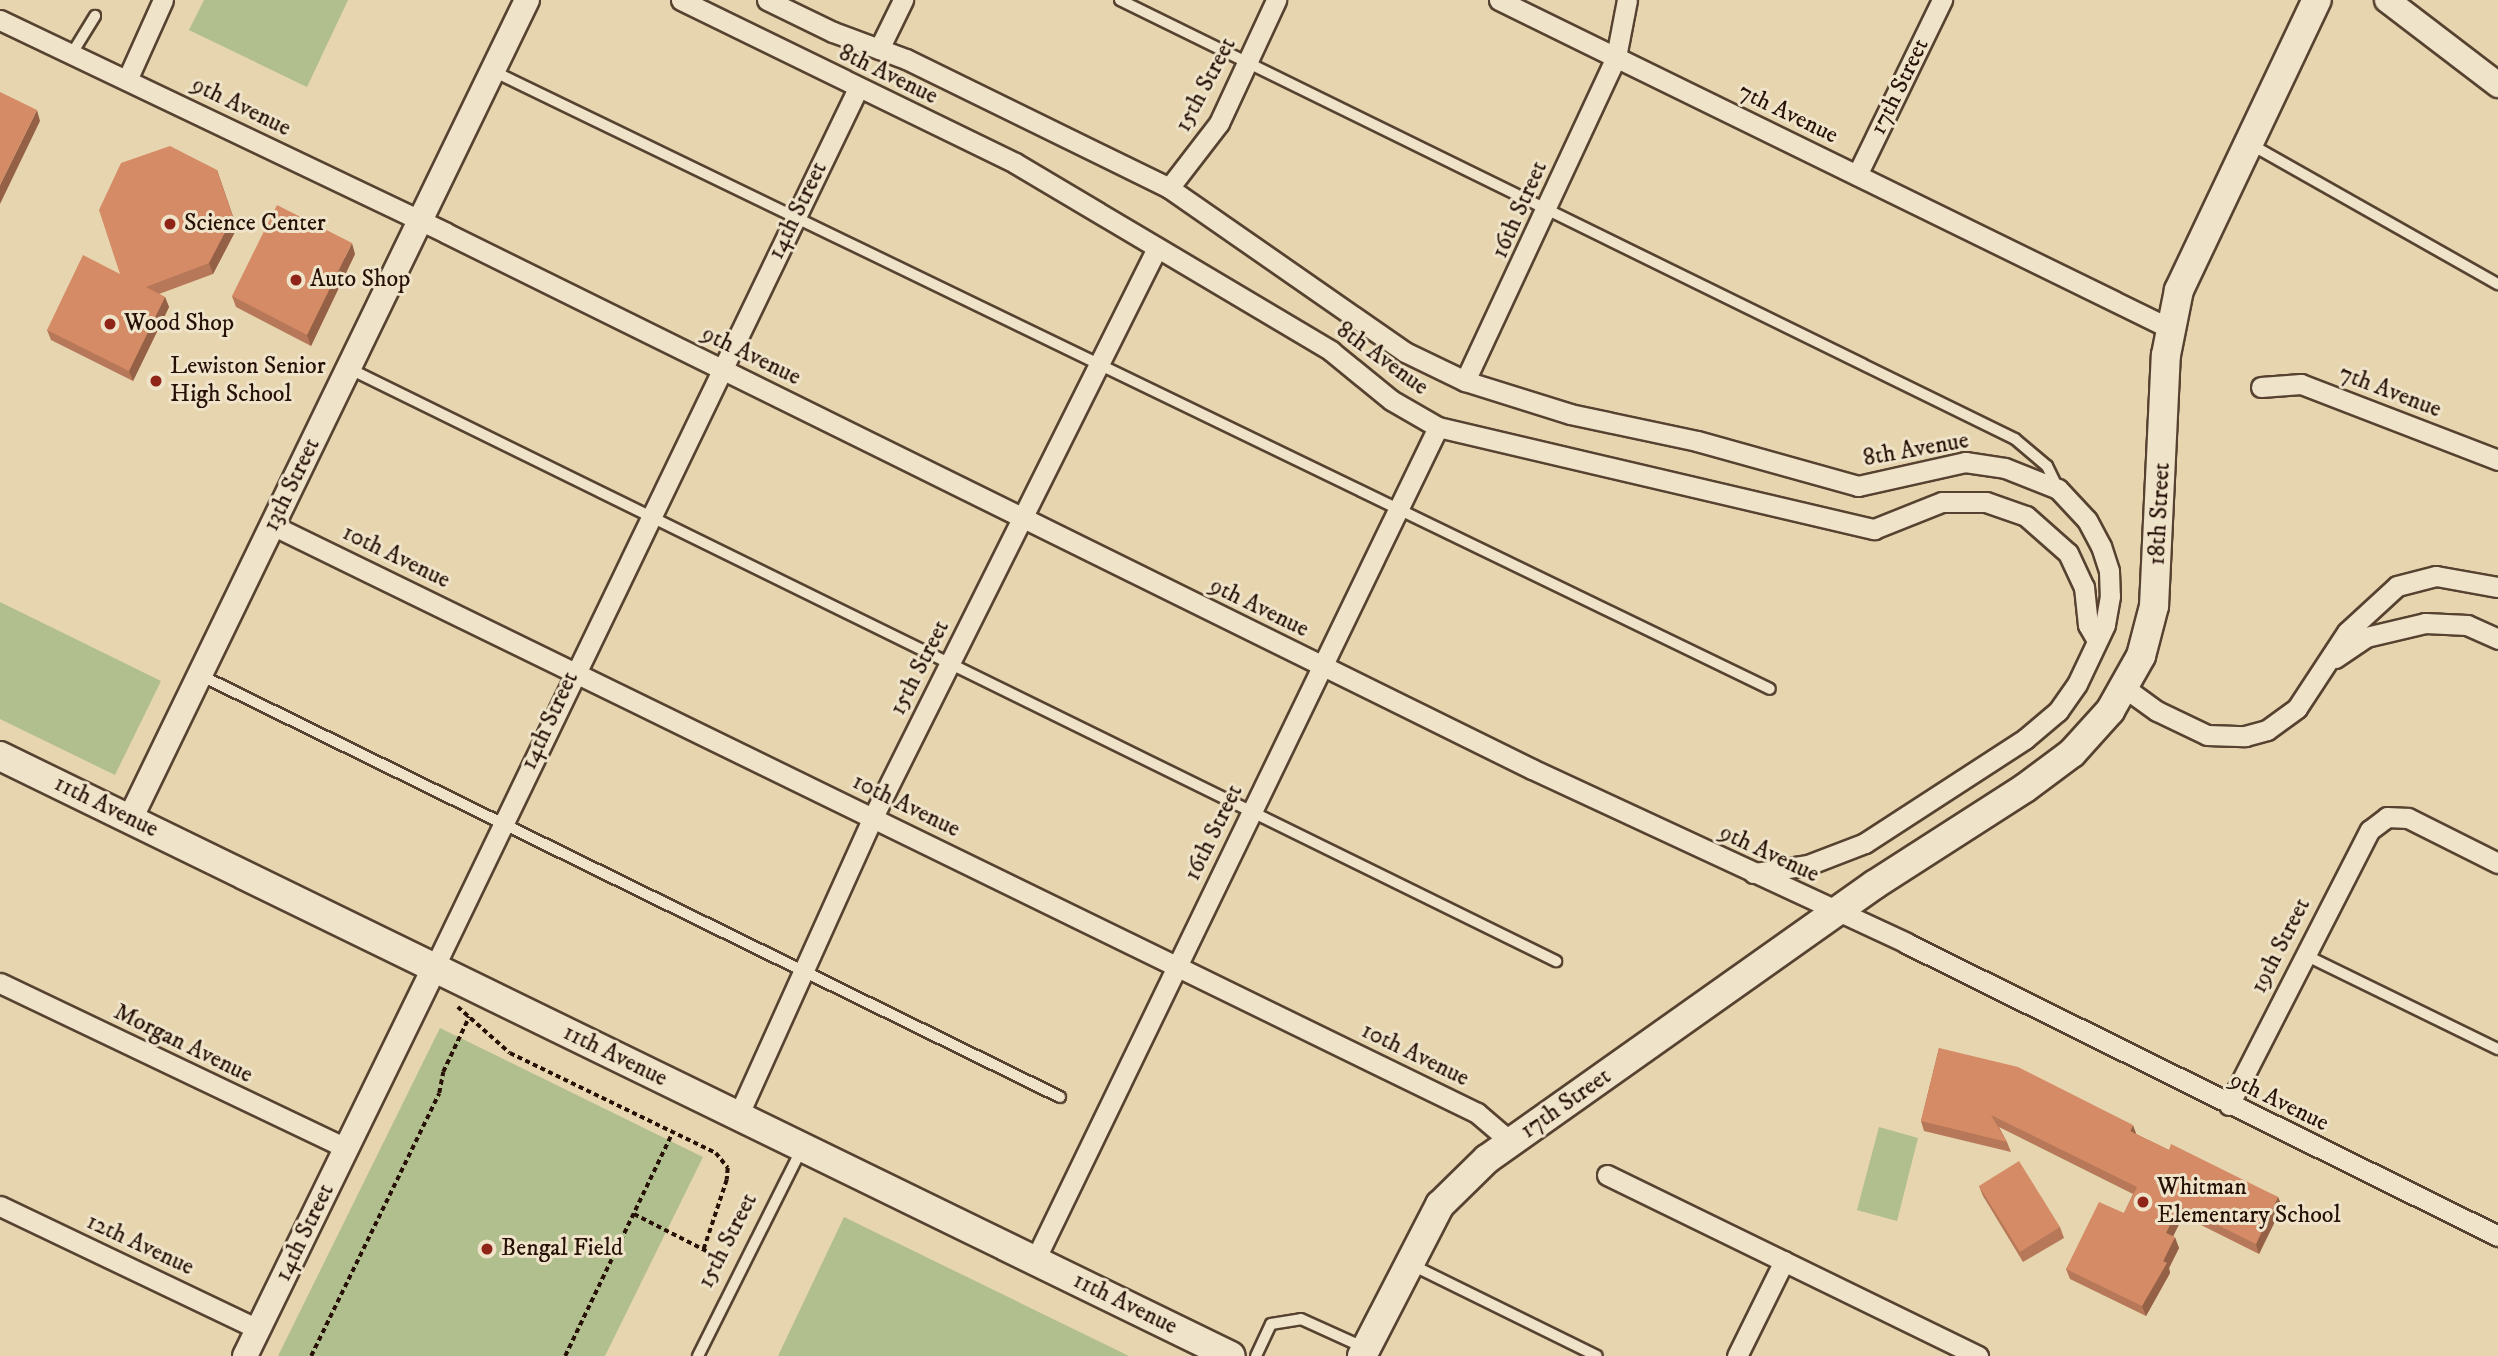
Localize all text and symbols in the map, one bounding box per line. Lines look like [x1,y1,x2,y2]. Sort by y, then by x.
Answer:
street label: 15th Street [1169,33,1243,137]
street label: 17th Street [1864,34,1936,140]
street label: 8th Avenue [834,39,942,111]
street label: 9th Avenue [187,71,295,143]
street label: 7th Avenue [1733,78,1843,150]
street label: 16th Street [1486,157,1554,263]
street label: 14th Street [762,158,834,264]
place label: Science Center [184,210,326,238]
marker: Science Center [162,216,178,232]
place label: Auto Shop [310,266,410,294]
marker: Auto Shop [288,272,304,288]
place label: Wood Shop [124,310,234,338]
marker: Wood Shop [102,316,118,332]
street label: 8th Avenue [1330,316,1434,402]
street label: 9th Avenue [697,320,805,392]
place label: Lewiston Senior High School [170,353,326,409]
street label: 7th Avenue [2335,359,2445,425]
marker: Lewiston Senior High School [148,373,164,389]
street label: 8th Avenue [1861,427,1971,473]
street label: 13th Street [257,434,327,536]
street label: 18th Street [2143,462,2177,566]
street label: 10th Avenue [337,519,455,595]
street label: 9th Avenue [1205,572,1313,644]
street label: 15th Street [884,616,956,720]
street label: 14th Street [515,667,585,775]
street label: 10th Avenue [847,768,965,844]
street label: 11th Avenue [49,769,163,845]
street label: 16th Street [1178,780,1250,886]
street label: 9th Avenue [1715,818,1823,890]
street label: 19th Street [2245,894,2317,998]
street label: Morgan Avenue [109,998,257,1090]
street label: 10th Avenue [1356,1017,1474,1093]
street label: 11th Avenue [558,1018,672,1094]
street label: 17th Street [1515,1062,1617,1146]
street label: 9th Avenue [2225,1066,2333,1138]
place label: Whitman Elementary School [2157,1174,2341,1230]
street label: 14th Street [269,1180,341,1286]
street label: 15th Street [692,1189,764,1293]
marker: Whitman Elementary School [2135,1194,2151,1210]
street label: 12th Avenue [82,1208,198,1282]
place label: Bengal Field [501,1235,623,1263]
marker: Bengal Field [479,1241,495,1257]
street label: 11th Avenue [1068,1266,1182,1342]

